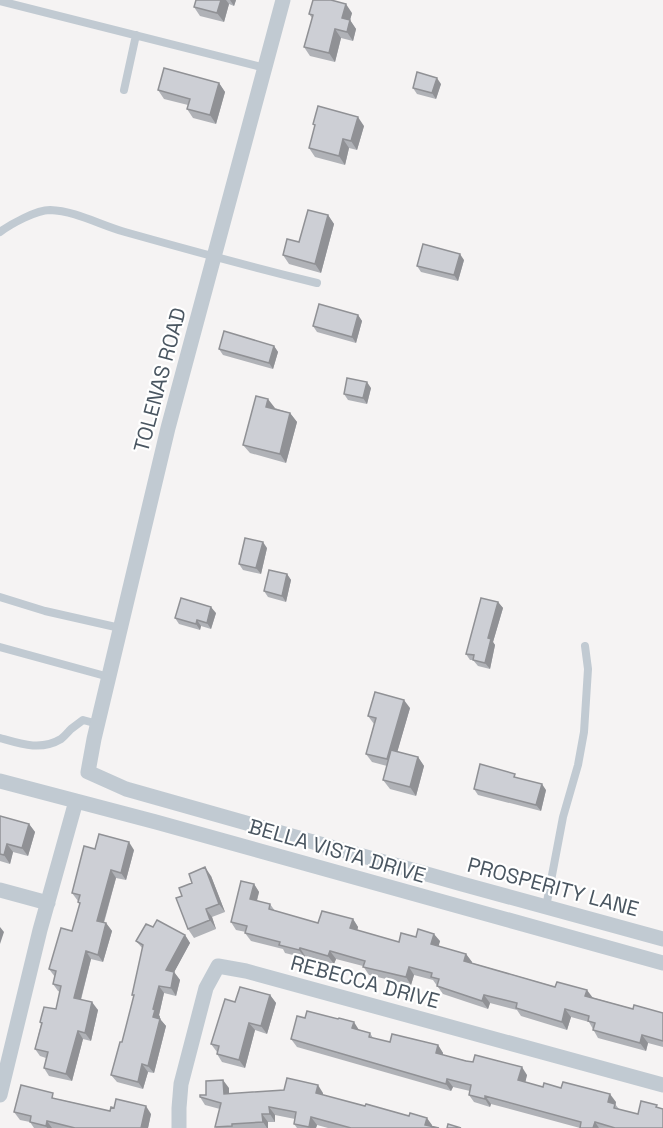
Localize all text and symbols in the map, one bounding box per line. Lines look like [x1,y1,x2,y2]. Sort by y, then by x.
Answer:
street label: TOLENAS ROAD [127,305,192,455]
street label: BELLA VISTA DRIVE [245,812,429,889]
street label: PROSPERITY LANE [464,851,642,922]
street label: REBECCA DRIVE [288,949,443,1014]

